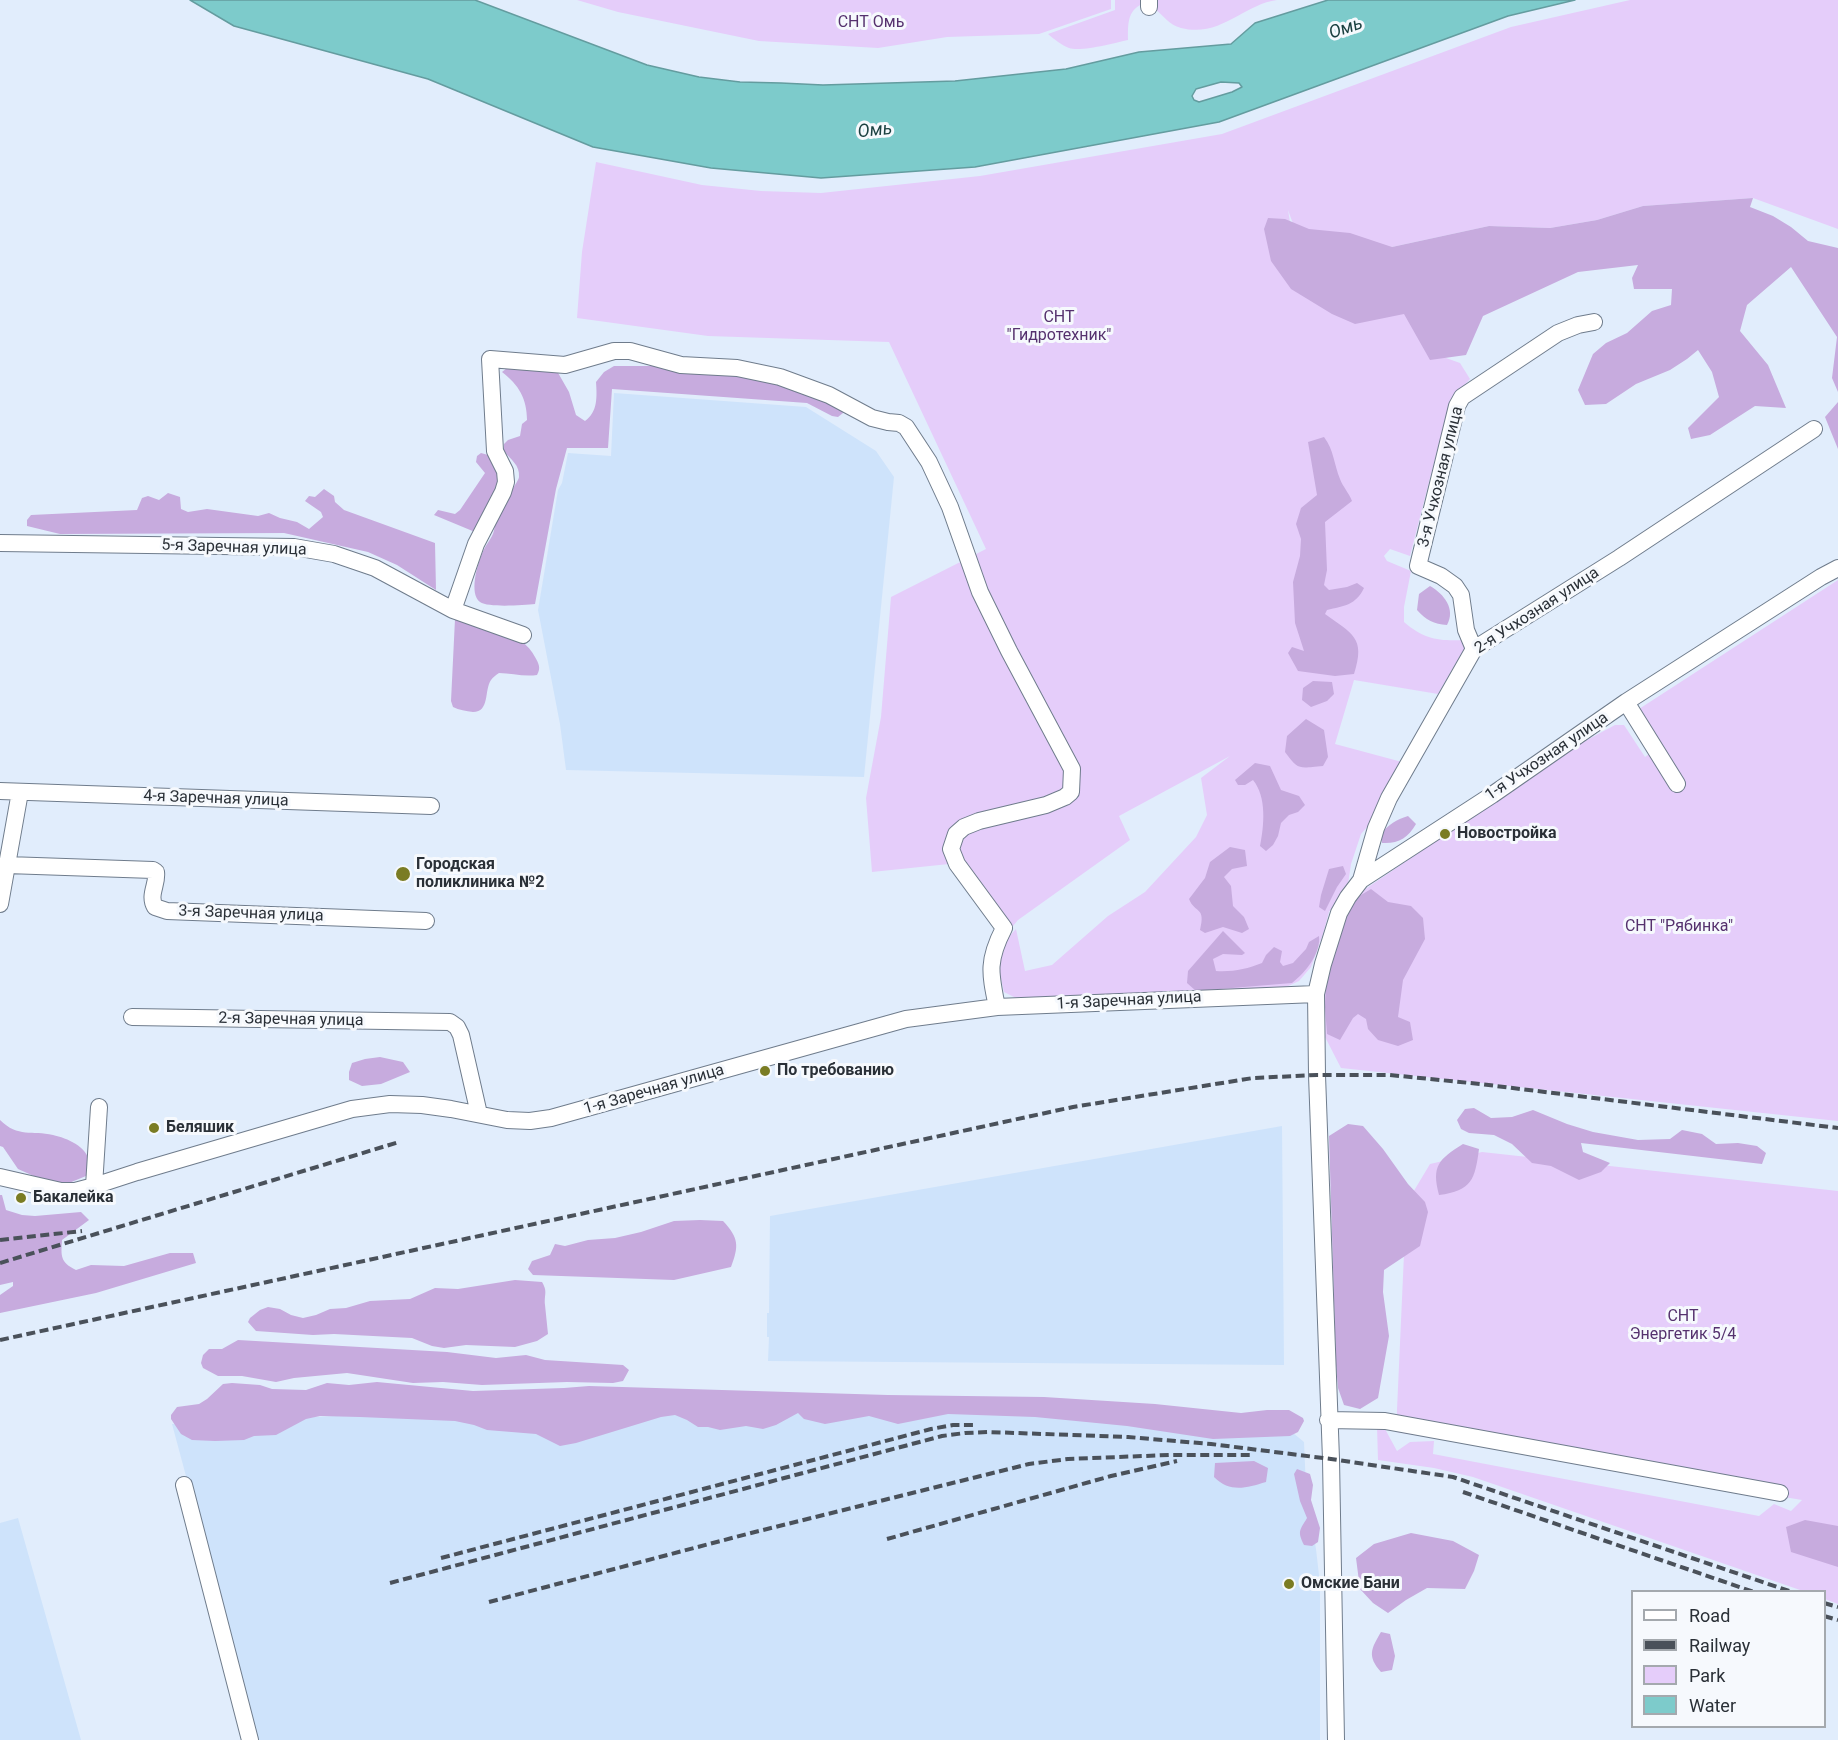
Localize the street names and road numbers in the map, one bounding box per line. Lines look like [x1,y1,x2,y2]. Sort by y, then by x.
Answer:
street label: 3-я Учхозная улица [1414,405,1468,549]
street label: 5-я Заречная улица [161,536,307,560]
street label: 2-я Учхозная улица [1471,564,1603,658]
street label: 1-я Учхозная улица [1482,709,1612,805]
street label: 4-я Заречная улица [143,787,289,811]
street label: 3-я Заречная улица [178,902,324,926]
street label: 1-я Заречная улица [1056,988,1202,1014]
street label: 2-я Заречная улица [218,1009,364,1031]
street label: 1-я Заречная улица [582,1061,726,1119]

